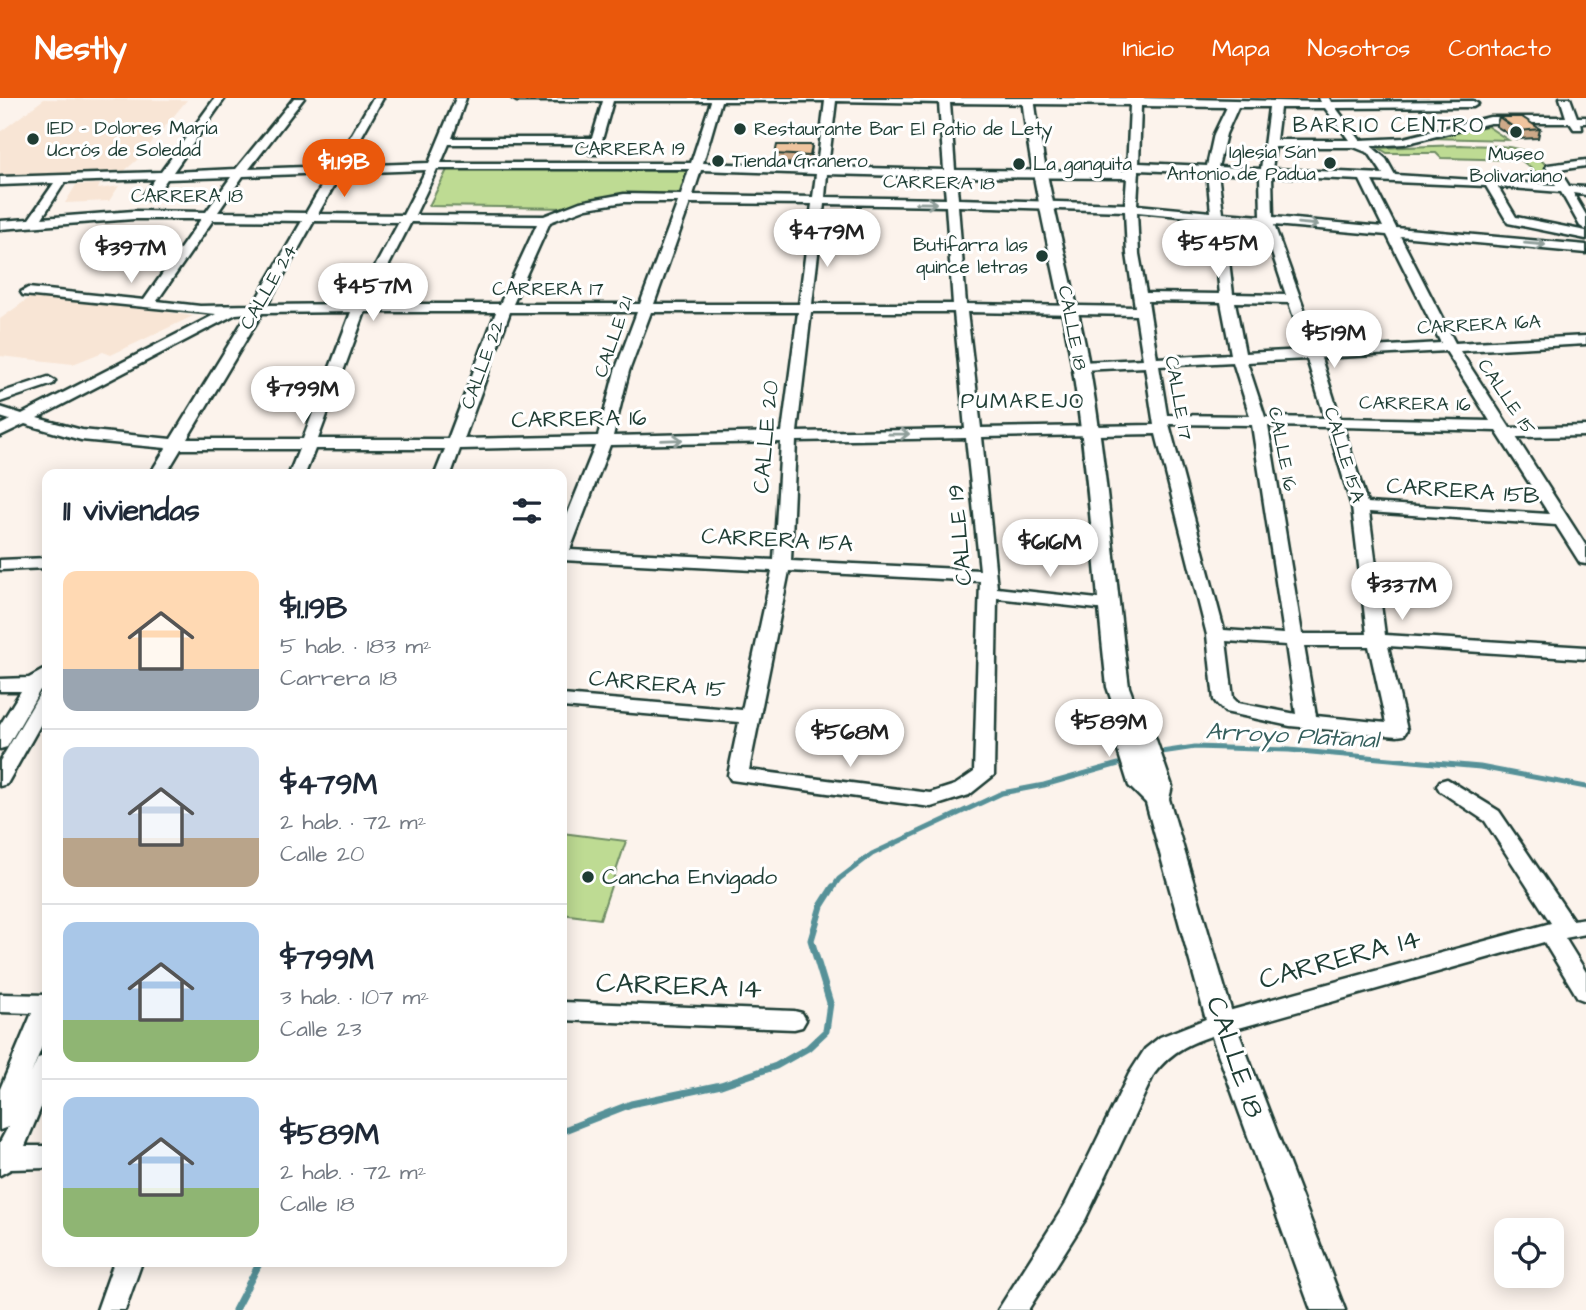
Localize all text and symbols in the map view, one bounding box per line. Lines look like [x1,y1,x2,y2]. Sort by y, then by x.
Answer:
text: Nestly [35,26,127,72]
text: Inicio [1122,32,1174,66]
text: Mapa [1212,32,1270,66]
text: Nosotros [1308,32,1410,66]
text: Contacto [1448,32,1551,66]
district label: BARRIO CENTRO [1293,111,1485,140]
place label: IED - Dolores María Ucrós de Soledad [47,115,218,164]
place label: Restaurante Bar El Patio de Lety [754,116,1053,144]
marker: Restaurante Bar El Patio de Lety [732,121,748,137]
marker: Museo Bolivariano [1508,124,1524,140]
marker: IED - Dolores María Ucrós de Soledad [25,131,41,147]
street label: CARRERA 19 [575,136,685,163]
place label: Iglesia San Antonio de Padua [1167,139,1316,188]
pin: $1.19B [287,140,401,199]
place label: Museo Bolivariano [1470,141,1563,190]
text: $1.19B [318,146,370,178]
place label: Tienda Granero [732,148,868,175]
place label: La ganguita [1033,151,1132,179]
marker: Tienda Granero [710,153,726,169]
marker: Iglesia San Antonio de Padua [1322,155,1338,171]
marker: La ganguita [1011,156,1027,172]
street label: CARRERA 18 [883,169,995,197]
street label: CARRERA 18 [131,183,243,210]
one-way arrow [914,196,937,209]
pin: $479M [778,209,876,269]
text: $479M [790,216,864,248]
one-way arrow [1296,218,1319,231]
pin: $545M [1169,220,1267,280]
pin: $397M [82,226,180,285]
text: $545M [1178,227,1258,259]
text: $397M [96,232,166,264]
place label: Butifarra las quince letras [913,232,1028,281]
one-way arrow [1523,238,1546,251]
street label: CALLE 24 [234,239,304,335]
marker: Butifarra las quince letras [1034,248,1050,264]
pin: $457M [324,264,422,323]
text: $457M [334,270,412,302]
street label: CARRERA 17 [492,276,604,303]
street label: CALLE 18 [1051,283,1093,373]
street label: CALLE 21 [588,292,641,381]
street label: CARRERA 16A [1416,308,1542,342]
pin: $519M [1285,310,1383,370]
street label: CALLE 22 [454,317,512,413]
text: $519M [1302,317,1366,349]
street label: CALLE 17 [1157,354,1199,442]
street label: CALLE 15 [1471,354,1542,441]
pin: $799M [254,366,352,426]
text: $799M [267,373,339,405]
street label: CALLE 20 [745,379,787,495]
district label: PUMAREJO [961,387,1085,416]
street label: CARRERA 16 [1359,390,1471,418]
street label: CARRERA 16 [511,402,647,436]
street label: CALLE 15A [1317,404,1371,506]
street label: CALLE 16 [1261,405,1303,493]
one-way arrow [888,428,911,441]
one-way arrow [660,434,683,447]
street label: CARRERA 15B [1385,470,1541,512]
street label: CALLE 19 [940,483,980,587]
text: 11 viviendas [63,490,200,532]
icon: filters [508,492,546,530]
pin: $616M [1001,519,1099,579]
street label: CARRERA 15A [700,520,854,560]
text: $616M [1018,526,1082,558]
pin: $337M [1353,562,1451,622]
text: $337M [1367,569,1437,601]
text: $1.19B [280,588,347,630]
icon: home [119,599,203,683]
text: 5 hab. · 183 m² [280,630,432,662]
text: Carrera 18 [280,662,397,694]
street label: CARRERA 15 [587,662,727,706]
pin: $589M [1060,700,1158,759]
text: $589M [1071,706,1147,738]
pin: $568M [801,710,899,769]
water label: Arroyo Platanal [1205,715,1382,758]
text: $568M [811,716,889,748]
text: $479M [280,764,377,806]
icon: home [119,775,203,859]
text: 2 hab. · 72 m² [280,806,426,838]
text: Calle 20 [280,838,365,870]
place label: Cancha Envigado [602,861,777,894]
marker: Cancha Envigado [580,869,596,885]
street label: CARRERA 14 [1255,919,1425,999]
text: $799M [280,939,374,981]
icon: home [119,950,203,1034]
street label: CARRERA 14 [595,964,763,1008]
text: 3 hab. · 107 m² [280,981,429,1013]
street label: CALLE 18 [1196,991,1274,1123]
text: Calle 23 [280,1013,362,1045]
text: $589M [280,1114,379,1156]
icon: home [119,1125,203,1209]
text: 2 hab. · 72 m² [280,1156,426,1188]
text: Calle 18 [280,1188,355,1220]
map controls [1494,1218,1564,1288]
button: locate [1494,1218,1564,1288]

